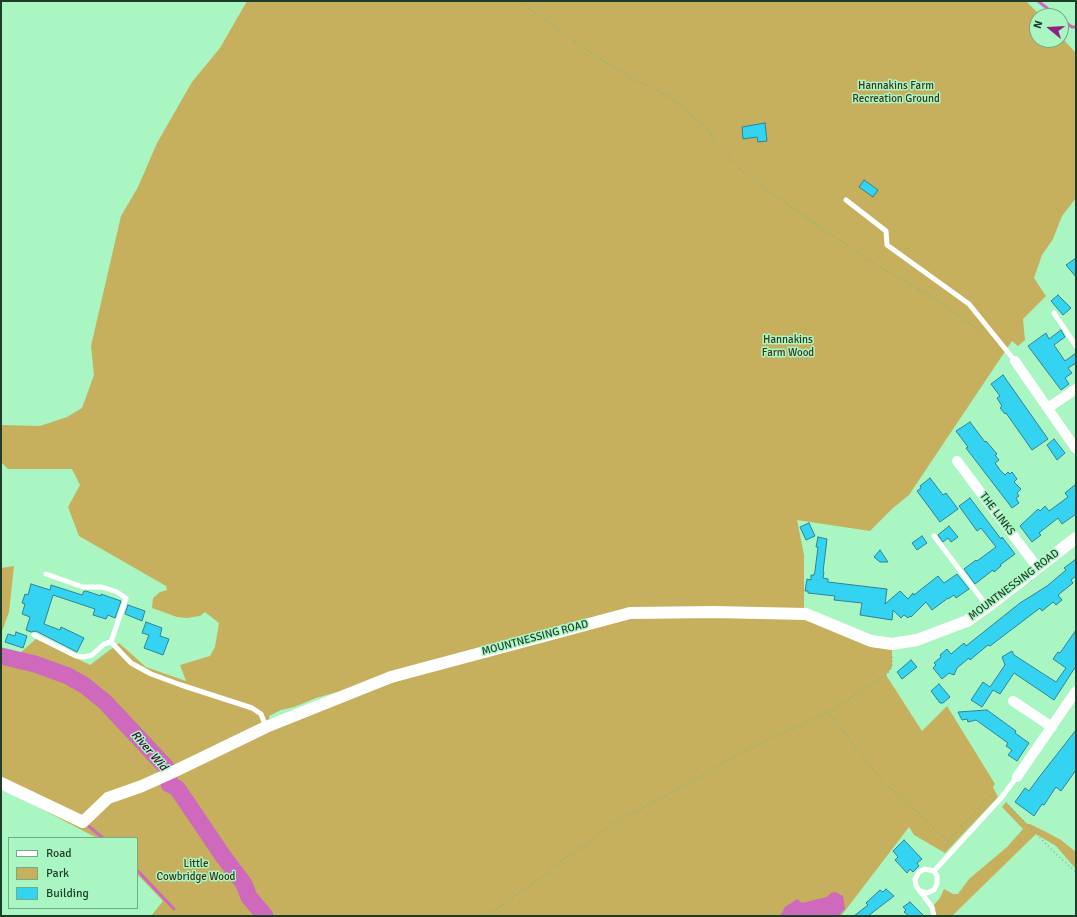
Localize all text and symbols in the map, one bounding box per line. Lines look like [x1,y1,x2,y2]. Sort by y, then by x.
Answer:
north arrow [1029,8,1069,48]
text: N [1031,19,1045,30]
park label: Hannakins Farm Recreation Ground [852,79,940,105]
park label: Hannakins Farm Wood [762,333,814,359]
street label: THE LINKS [977,490,1017,538]
street label: MOUNTNESSING ROAD [966,547,1062,623]
street label: MOUNTNESSING ROAD [480,617,590,659]
water label: River Wid [128,728,170,774]
legend [8,837,138,909]
text: Road [46,846,72,861]
park label: Little Cowbridge Wood [157,857,235,883]
text: Park [46,866,69,881]
text: Building [46,886,89,901]

